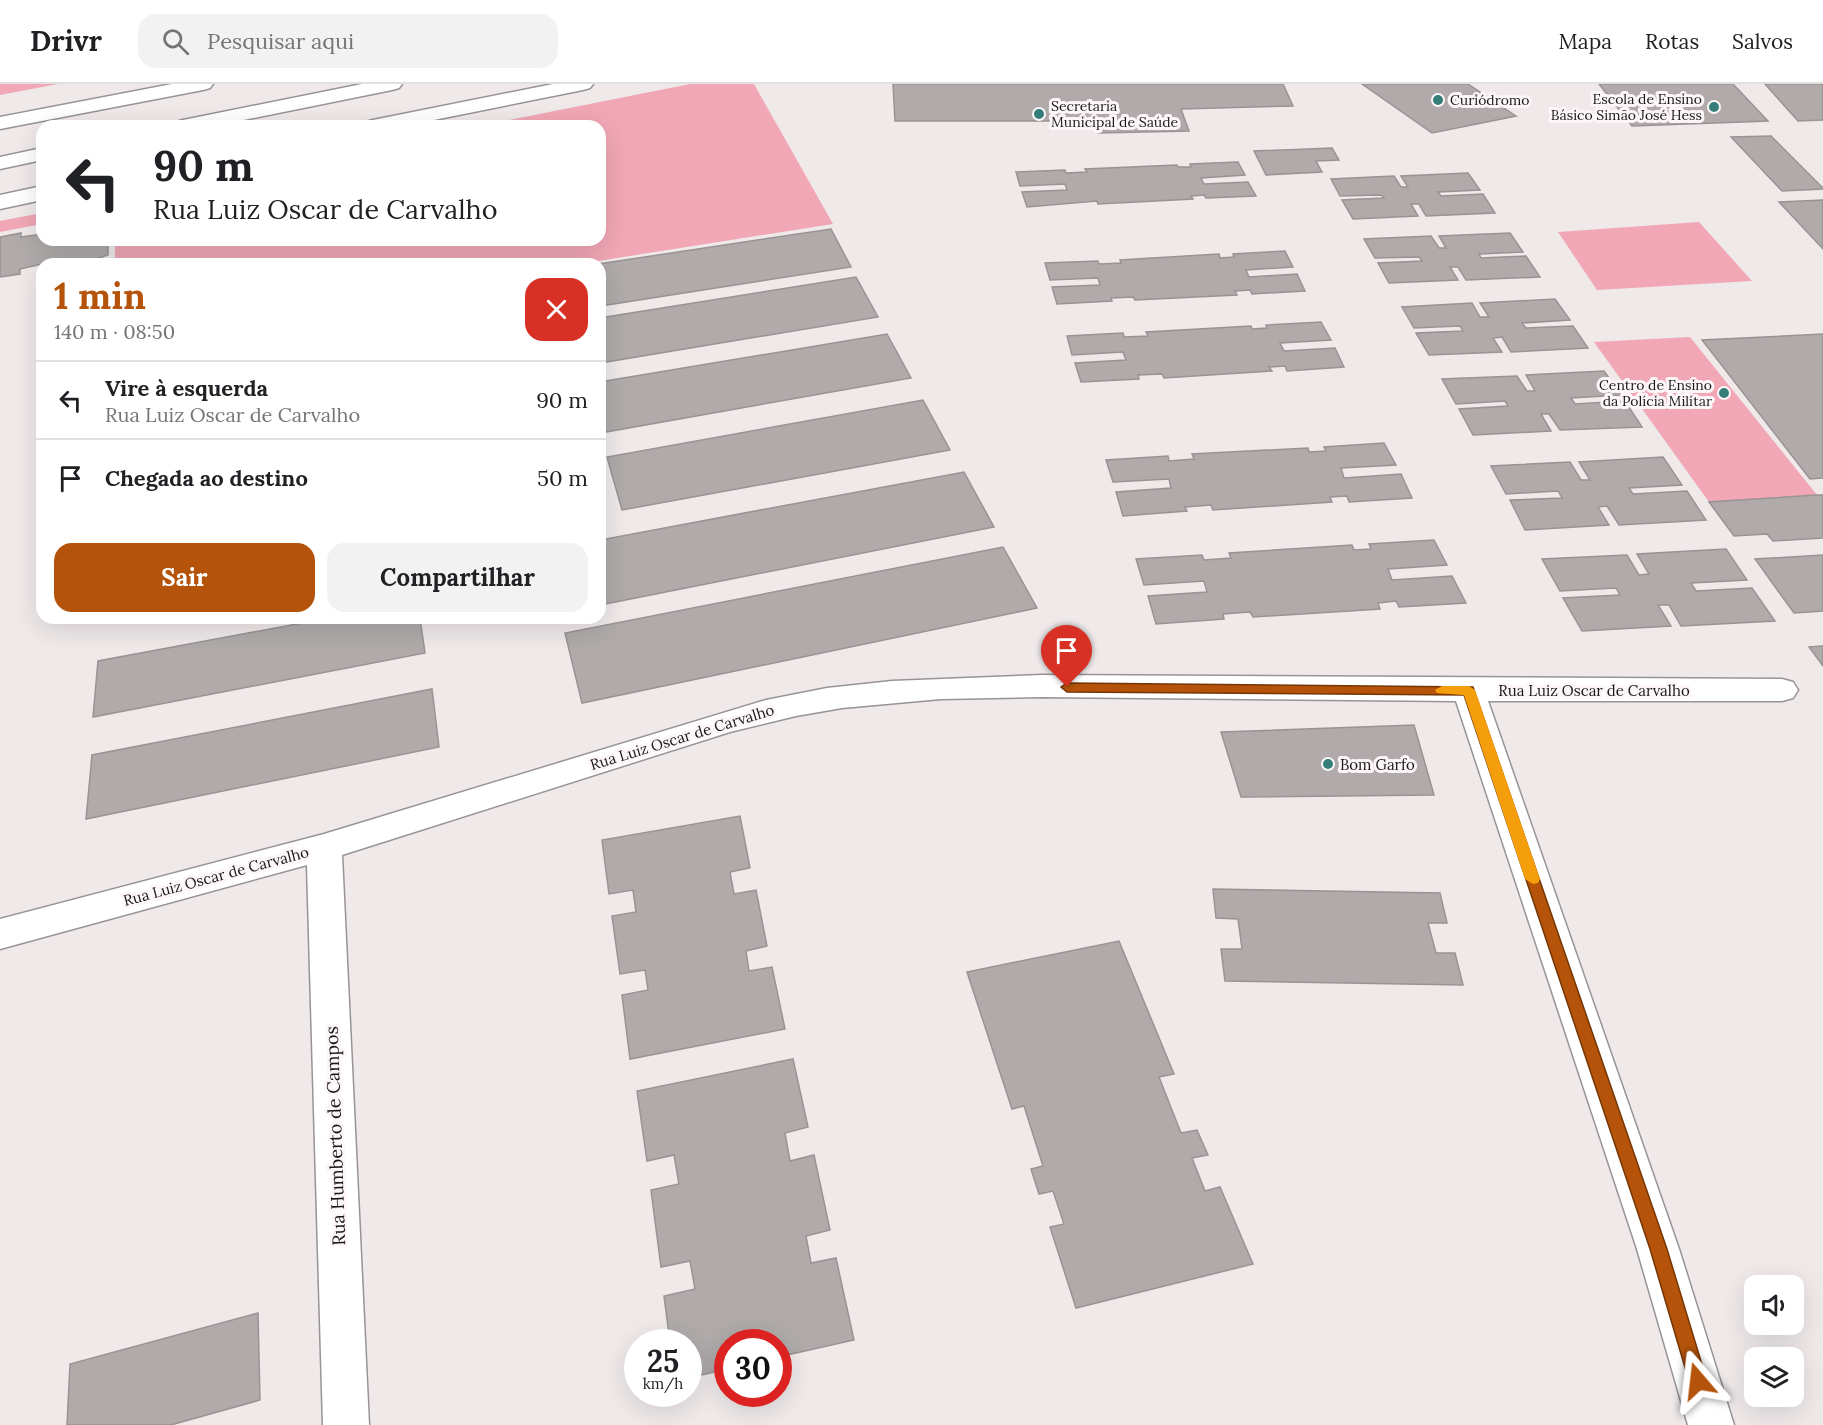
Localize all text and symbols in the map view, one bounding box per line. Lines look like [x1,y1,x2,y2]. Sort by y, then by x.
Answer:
search box [138,14,558,68]
text: Drivr [30,23,102,59]
icon: search [159,25,192,58]
text: Pesquisar aqui [207,27,354,55]
text: Mapa [1559,28,1612,55]
text: Rotas [1645,28,1699,55]
text: Salvos [1732,28,1793,55]
place label: Escola de Ensino Básico Simão José Hess [1551,90,1702,124]
place label: Curiódromo [1450,91,1530,109]
marker: Curiódromo [1431,93,1445,107]
place label: Secretaria Municipal de Saúde [1051,97,1179,131]
marker: Escola de Ensino Básico Simão José Hess [1707,100,1721,114]
marker: Secretaria Municipal de Saúde [1032,107,1046,121]
text: 90 m [153,139,254,193]
icon: left [54,144,132,222]
text: Rua Luiz Oscar de Carvalho [153,192,497,226]
text: 1 min [54,273,146,319]
button: close [525,278,588,341]
text: 140 m · 08:50 [54,319,175,344]
text: Vire à esquerda [105,374,268,402]
place label: Centro de Ensino da Polícia Militar [1599,376,1712,410]
icon: left [54,384,87,417]
text: 90 m [536,386,588,414]
marker: Centro de Ensino da Polícia Militar [1717,386,1731,400]
text: Rua Luiz Oscar de Carvalho [105,402,360,427]
icon: arrive [54,462,87,495]
text: Chegada ao destino [105,464,308,492]
text: 50 m [537,464,588,492]
button: Sair [54,543,315,612]
button: Compartilhar [327,543,588,612]
pin [1041,625,1092,687]
icon: arrive [1050,634,1083,667]
street label: Rua Luiz Oscar de Carvalho [1498,681,1690,700]
street label: Rua Luiz Oscar de Carvalho [588,700,776,774]
place label: Bom Garfo [1340,755,1415,774]
marker: Bom Garfo [1321,757,1335,771]
street label: Rua Luiz Oscar de Carvalho [121,842,311,910]
street label: Rua Humberto de Campos [320,1026,350,1246]
map controls [1744,1275,1804,1407]
button: sound [1744,1275,1804,1335]
speed limit sign: 30 [714,1329,792,1407]
text: 25 [647,1342,679,1380]
button: layers [1744,1347,1804,1407]
position arrow [1666,1349,1730,1413]
text: km/h [643,1374,683,1393]

